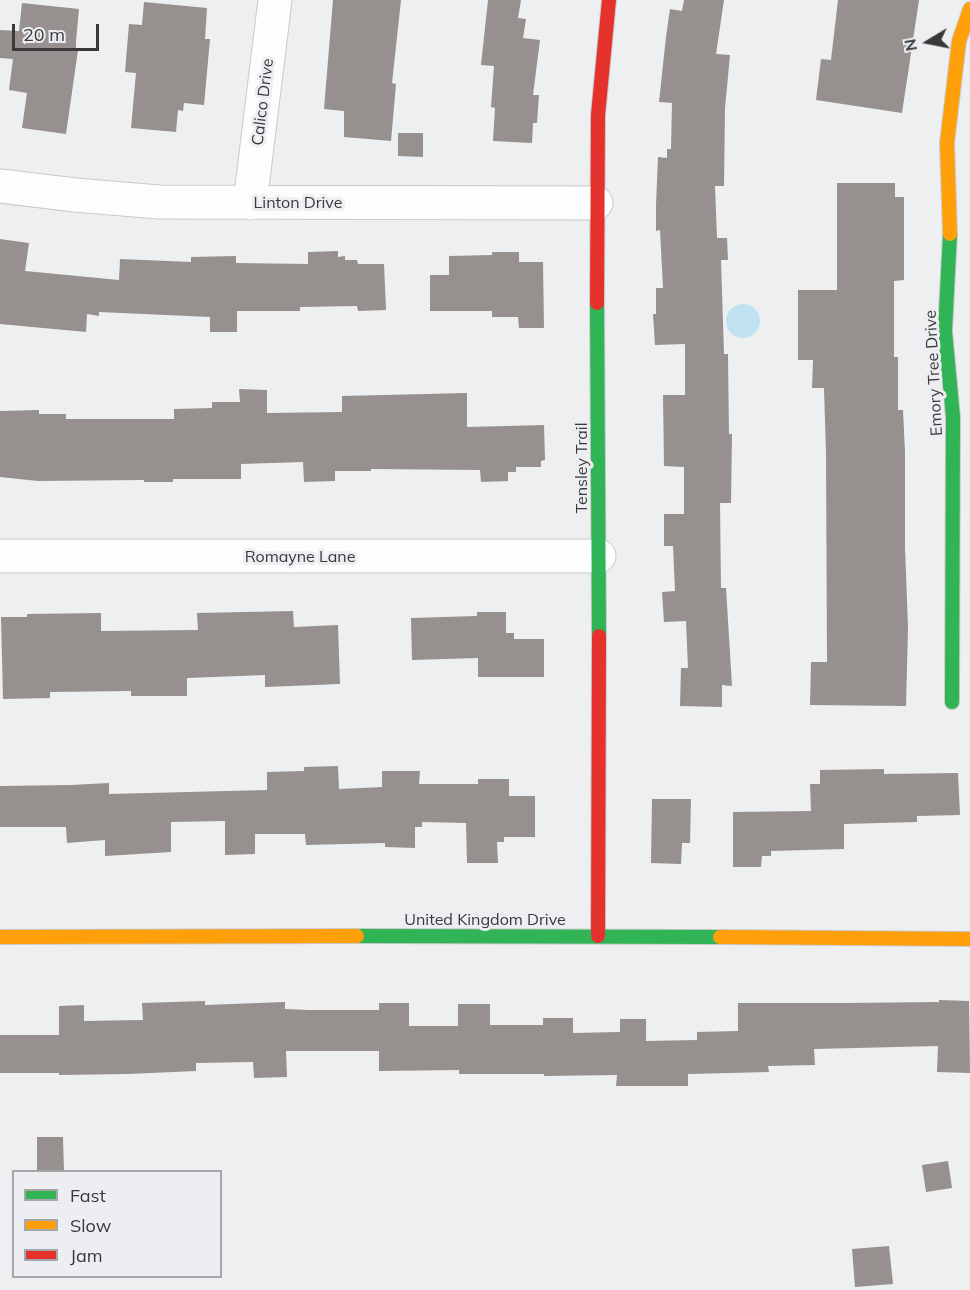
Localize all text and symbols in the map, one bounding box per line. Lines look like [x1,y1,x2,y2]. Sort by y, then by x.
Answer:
scale bar [15,12,102,50]
north arrow [898,12,958,72]
text: 20 m [23,23,65,46]
text: N [899,37,921,53]
street label: Calico Drive [248,57,278,147]
street label: Linton Drive [254,193,342,213]
street label: Emory Tree Drive [921,310,947,436]
street label: Tensley Trail [572,423,592,513]
street label: Romayne Lane [245,547,355,567]
street label: United Kingdom Drive [404,910,566,930]
legend [12,1170,222,1278]
text: Fast [70,1184,106,1207]
text: Slow [70,1214,111,1237]
text: Jam [70,1244,103,1267]

